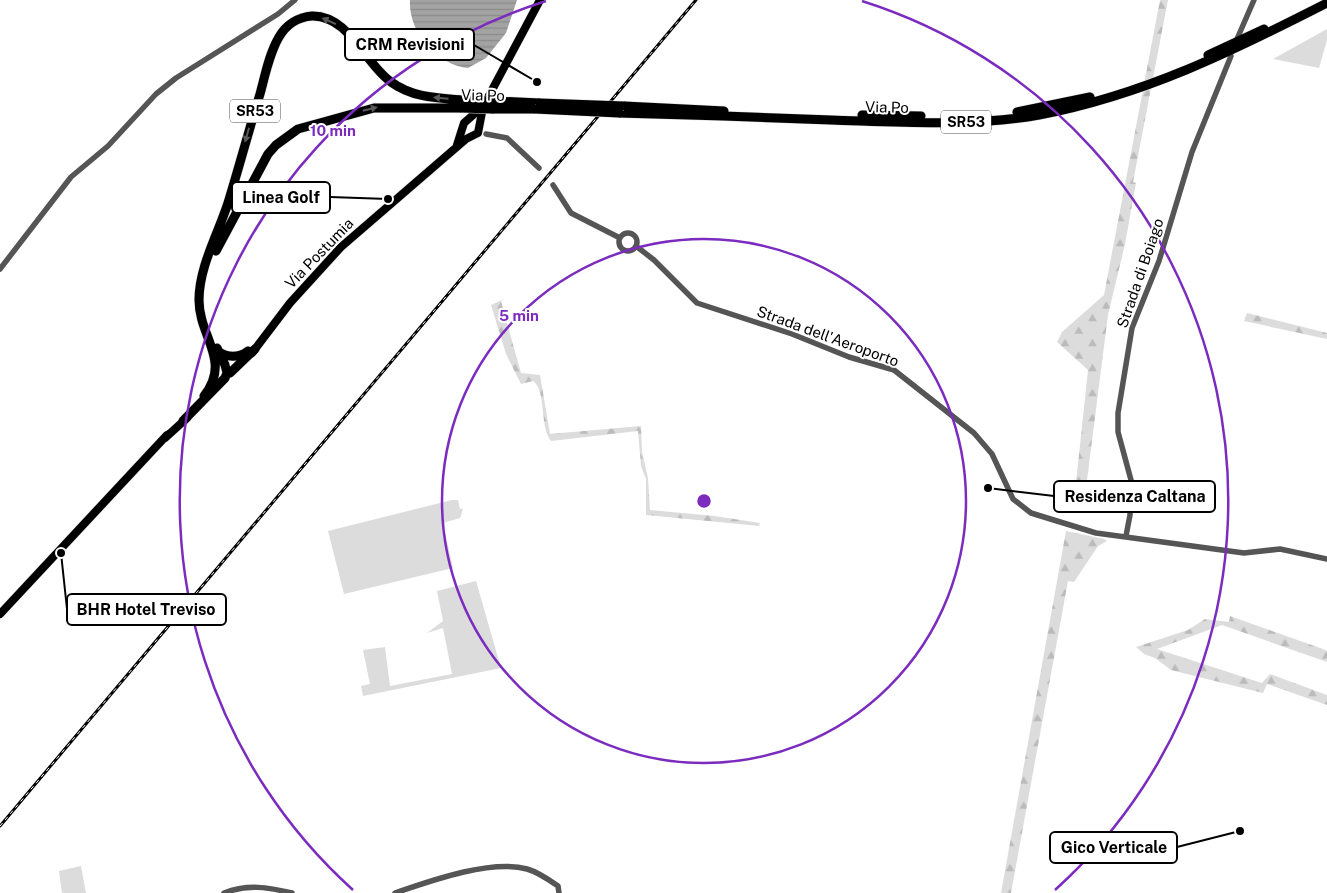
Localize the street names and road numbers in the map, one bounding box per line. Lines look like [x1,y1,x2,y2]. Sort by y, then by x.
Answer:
street label: Via Po [461,86,505,104]
street label: Via Po [865,98,909,116]
road number: SR53 [230,100,280,122]
road number: SR53 [941,110,991,134]
street label: Via Postumia [281,215,357,291]
street label: Strada di Boiago [1113,216,1167,330]
street label: Strada dell'Aeroporto [755,302,901,370]

